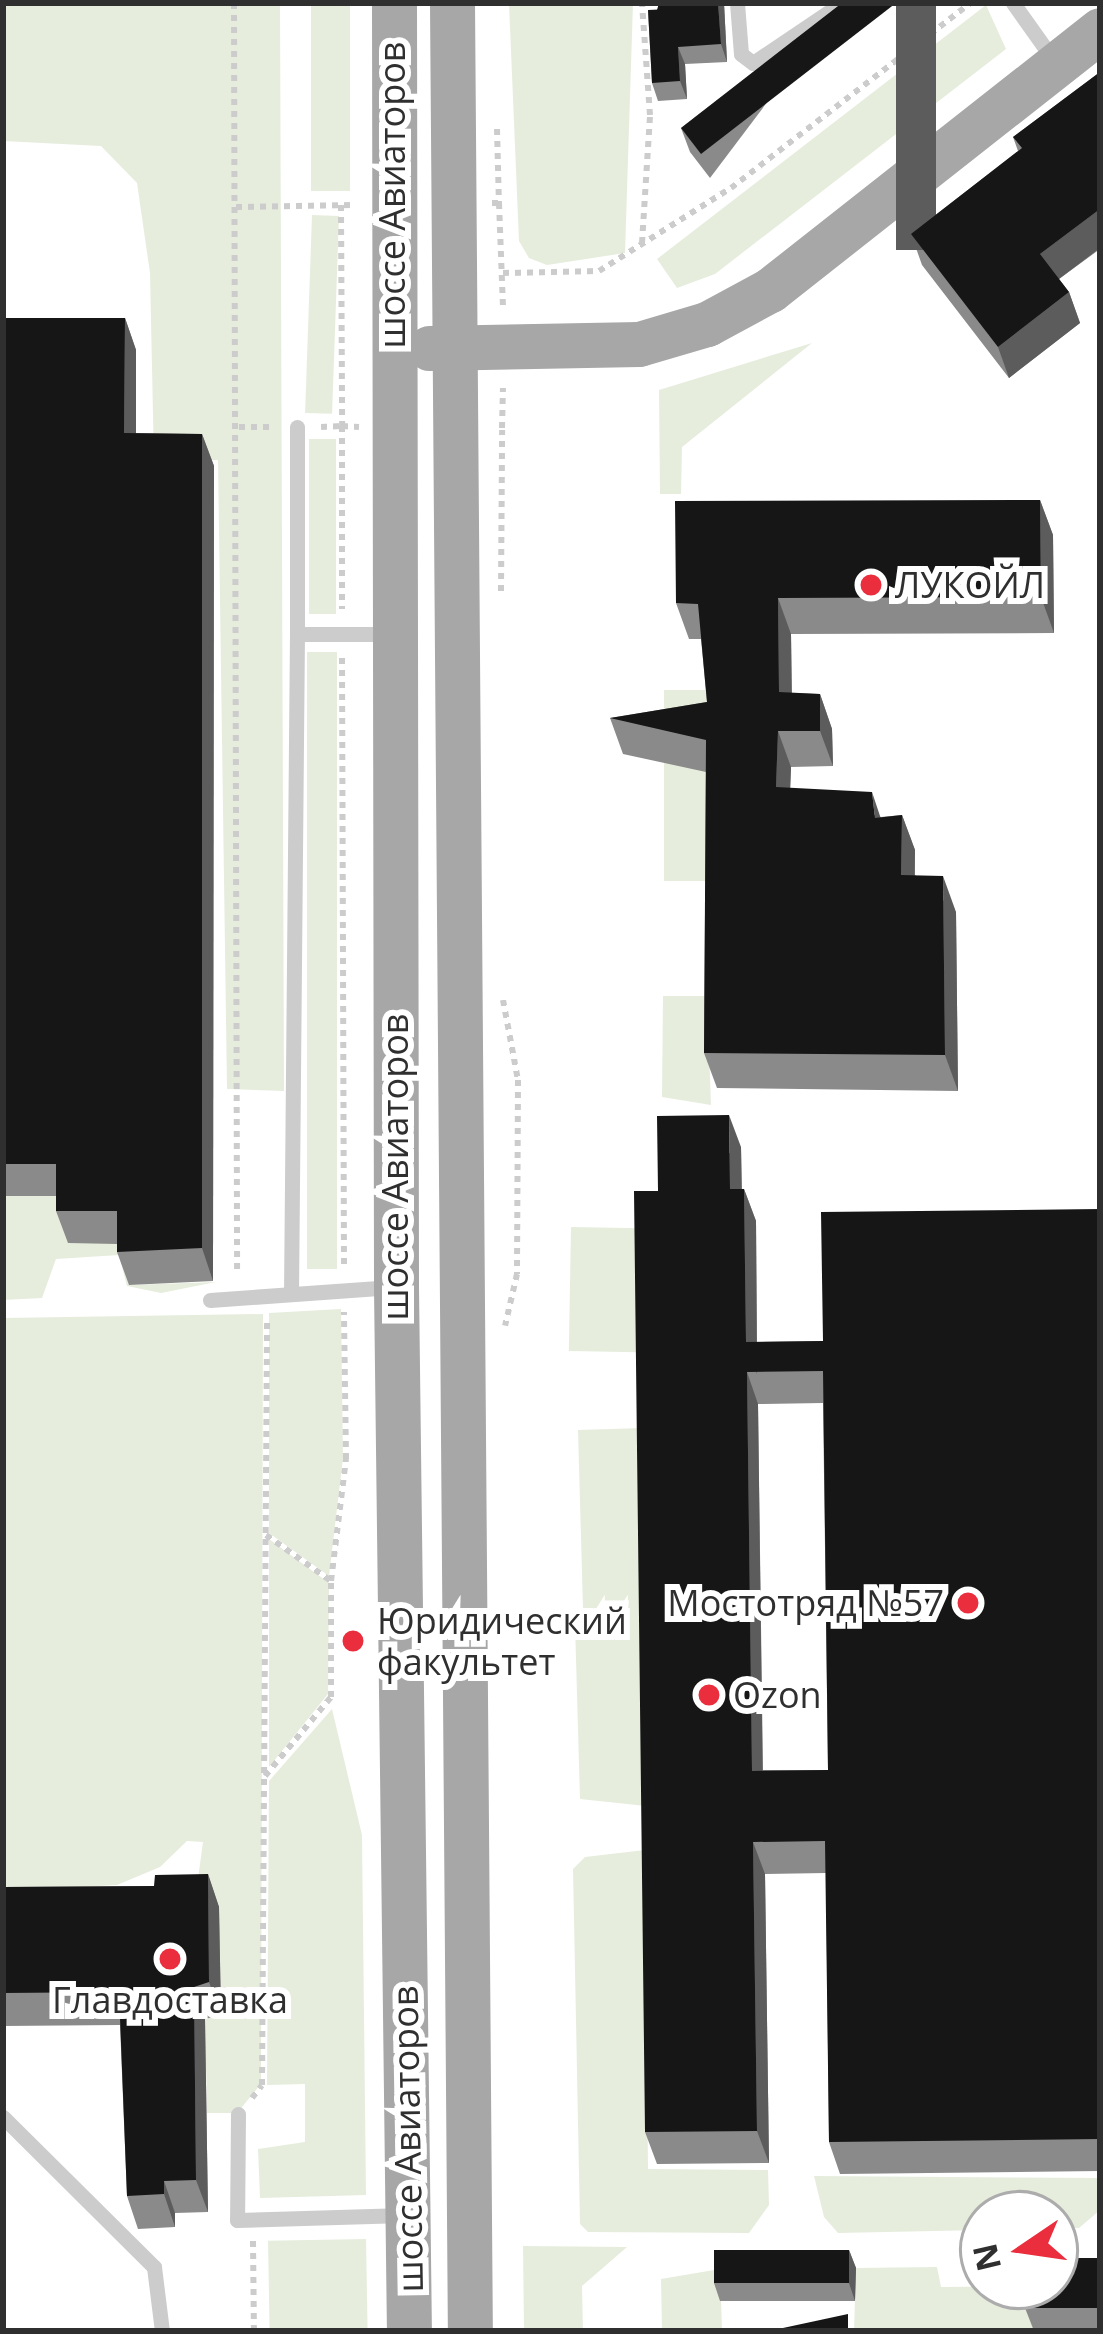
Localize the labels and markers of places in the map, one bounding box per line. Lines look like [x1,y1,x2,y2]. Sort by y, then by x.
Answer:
place label: ЛУКОЙЛ [895,563,1045,607]
marker: ЛУКОЙЛ [858,572,884,598]
place label: Мостотряд №57 [667,1581,944,1625]
marker: Мостотряд №57 [955,1590,981,1616]
place label: Юридический факультет [377,1598,627,1683]
marker: Юридический факультет [340,1628,366,1654]
place label: Ozon [733,1673,822,1717]
marker: Ozon [696,1682,722,1708]
marker: Главдоставка [157,1946,183,1972]
place label: Главдоставка [52,1978,288,2022]

